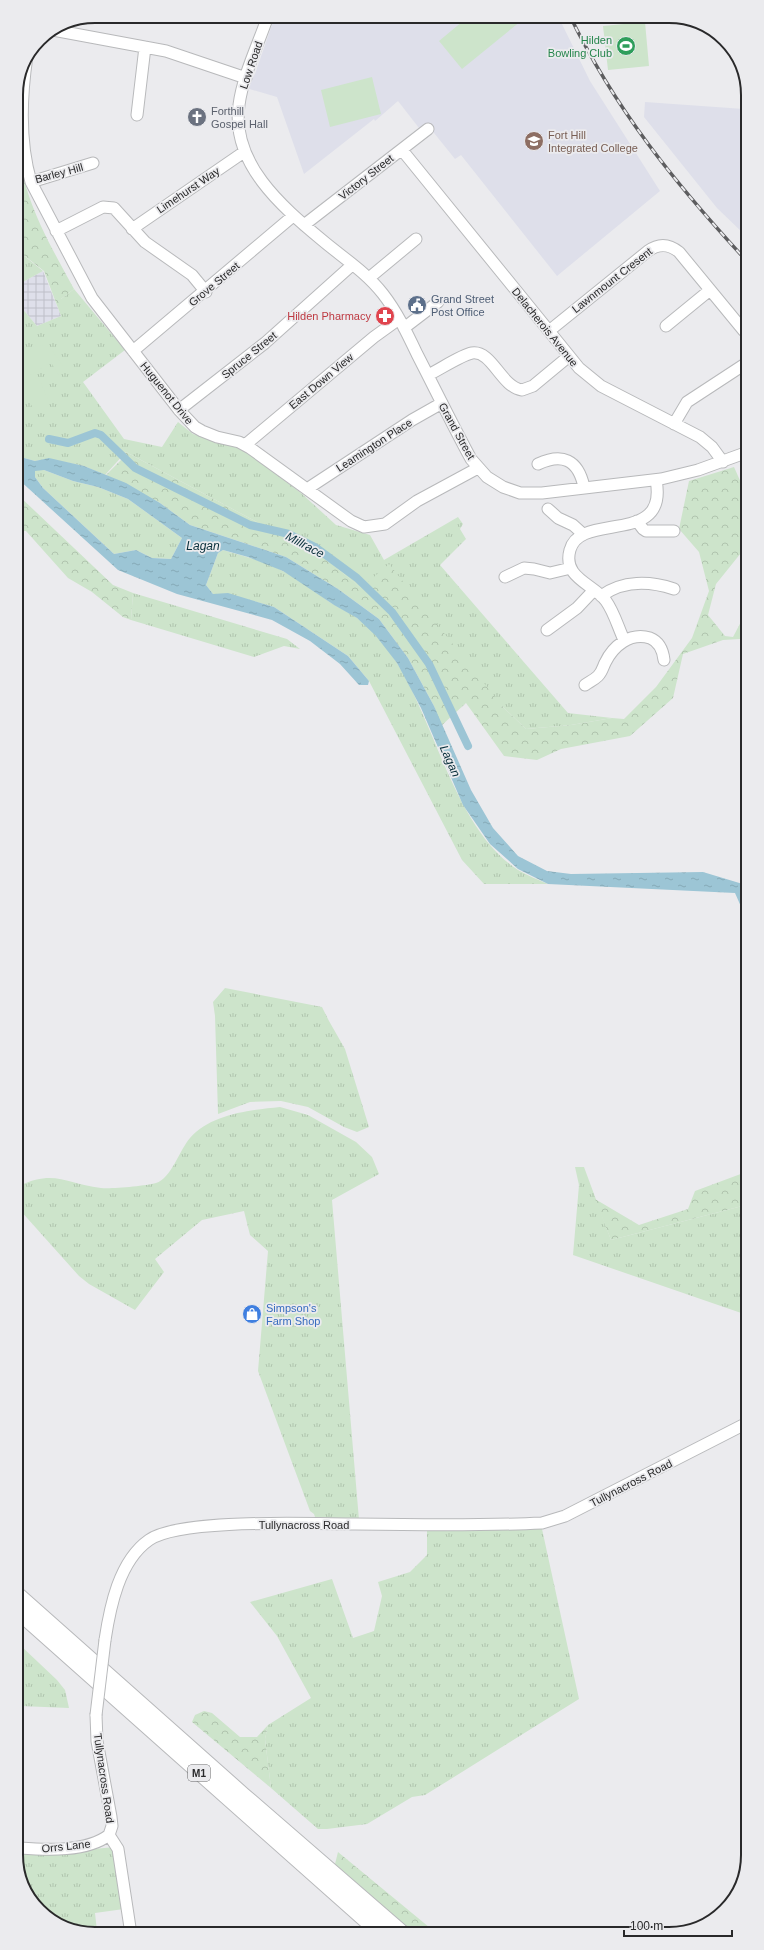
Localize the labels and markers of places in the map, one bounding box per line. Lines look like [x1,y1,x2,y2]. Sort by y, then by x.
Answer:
place label: Hilden Bowling Club [548,34,612,59]
sports icon: Hilden Bowling Club [615,35,637,57]
place label: Forthill Gospel Hall [211,105,268,130]
church icon: Forthill Gospel Hall [186,106,208,128]
place label: Fort Hill Integrated College [548,129,638,154]
school or university icon: Fort Hill Integrated College [523,130,545,152]
place label: Grand Street Post Office [431,293,494,318]
public building icon: Grand Street Post Office [406,294,428,316]
pharmacy icon: Hilden Pharmacy [374,305,396,327]
place label: Hilden Pharmacy [287,310,371,322]
place label: Simpson's Farm Shop [266,1302,320,1327]
shop icon: Simpson's Farm Shop [241,1303,263,1325]

